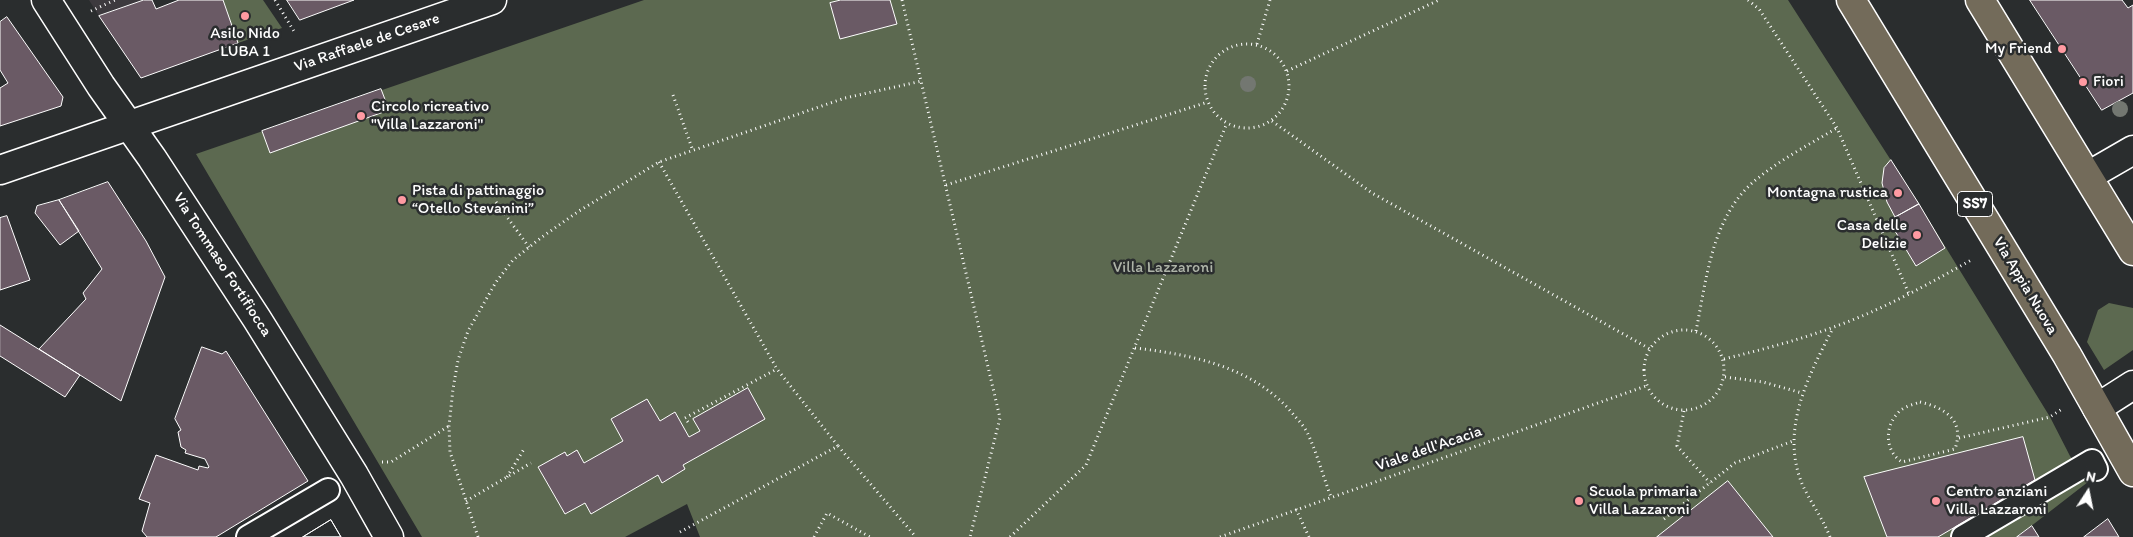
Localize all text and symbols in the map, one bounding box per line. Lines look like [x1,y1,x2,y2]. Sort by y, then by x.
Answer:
street label: Via Raffaele de Cesare [292,9,442,77]
marker: Asilo Nido LUBA 1 [239,10,251,22]
place label: Asilo Nido LUBA 1 [210,24,280,62]
place label: My Friend [1985,39,2052,59]
marker: My Friend [2056,43,2068,55]
place label: Fiori [2093,72,2124,92]
marker: Fiori [2077,76,2089,88]
place label: Circolo ricreativo "Villa Lazzaroni" [371,97,489,135]
marker: Circolo ricreativo "Villa Lazzaroni" [355,110,367,122]
place label: Pista di pattinaggio “Otello Stevanini” [412,181,544,219]
place label: Montagna rustica [1767,183,1888,203]
marker: Montagna rustica [1892,187,1904,199]
street label: Via Tommaso Fortifiocca [168,189,276,341]
road number: SS7 [1958,192,1992,216]
marker: Pista di pattinaggio “Otello Stevanini” [396,194,408,206]
place label: Casa delle Delizie [1837,216,1907,254]
marker: Casa delle Delizie [1911,229,1923,241]
street label: Via Appia Nuova [1988,234,2062,338]
park label: Villa Lazzaroni [1113,258,1213,278]
street label: Viale dell'Acacia [1373,422,1485,476]
north arrow [2063,467,2113,517]
text: N [2085,468,2097,486]
place label: Scuola primaria Villa Lazzaroni [1589,482,1698,520]
place label: Centro anziani Villa Lazzaroni [1946,482,2047,520]
marker: Scuola primaria Villa Lazzaroni [1573,495,1585,507]
marker: Centro anziani Villa Lazzaroni [1930,495,1942,507]

